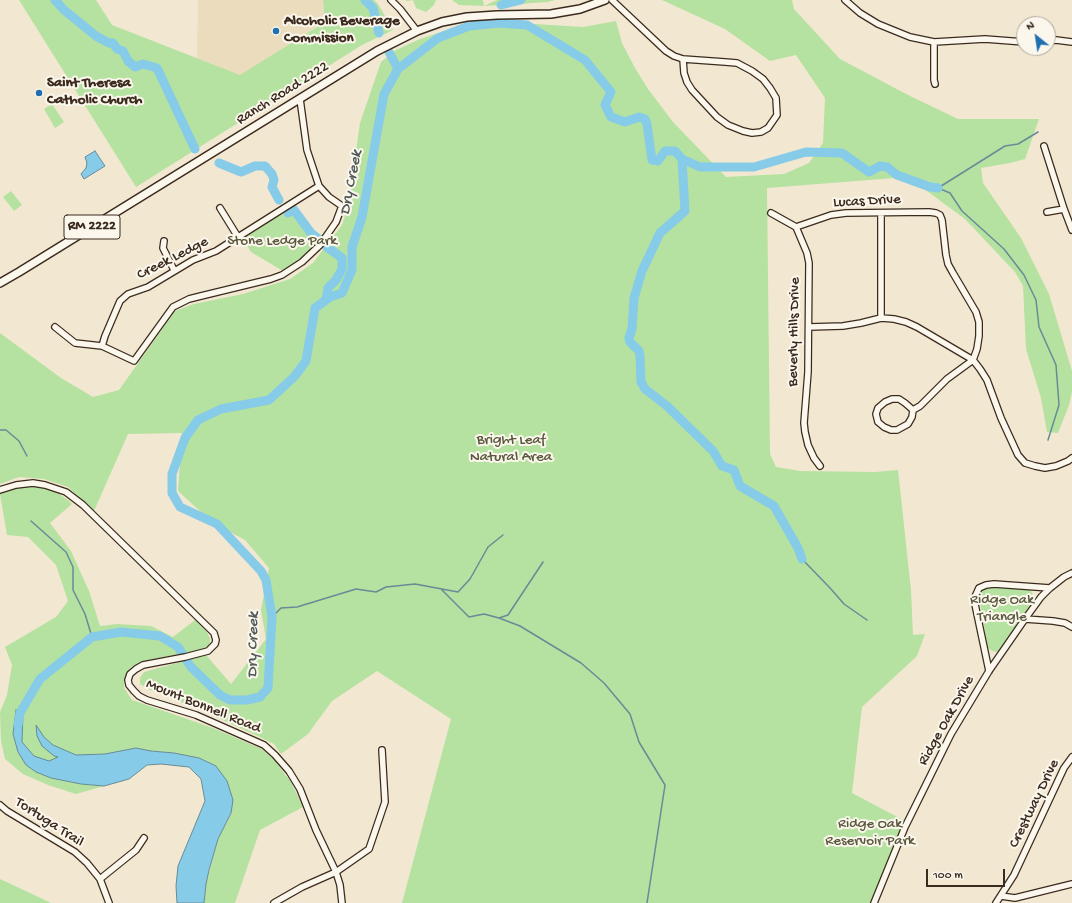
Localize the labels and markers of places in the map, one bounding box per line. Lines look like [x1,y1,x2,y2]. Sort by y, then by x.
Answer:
place label: Alcoholic Beverage Commission [284,13,400,48]
marker: Alcoholic Beverage Commission [271,26,281,36]
place label: Saint Theresa Catholic Church [47,75,142,110]
marker: Saint Theresa Catholic Church [34,88,44,98]

